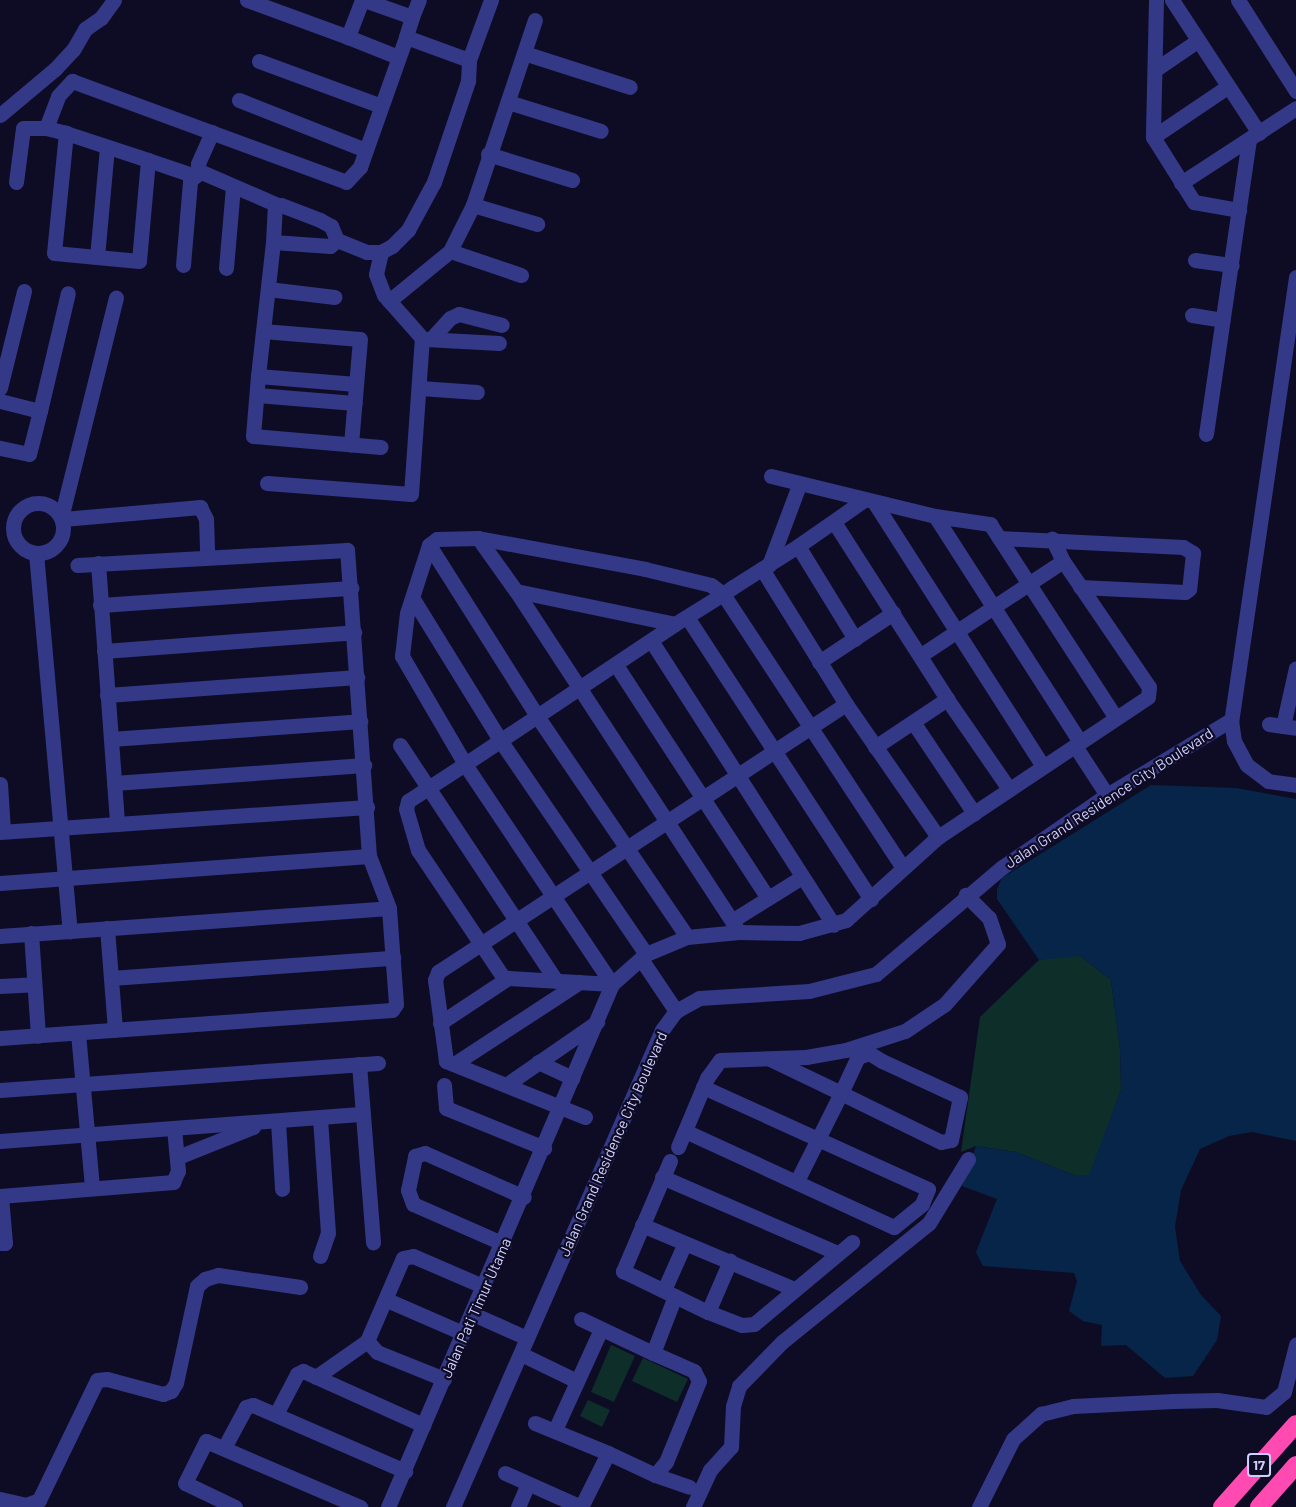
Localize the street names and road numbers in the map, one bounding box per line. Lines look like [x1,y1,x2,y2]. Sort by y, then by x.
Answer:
street label: Jalan Grand Residence City Boulevard [1002,724,1216,872]
street label: Jalan Grand Residence City Boulevard [555,1029,671,1259]
street label: Jalan Pati Timur Utama [437,1235,515,1381]
road number: 17 [1247,1454,1271,1476]

